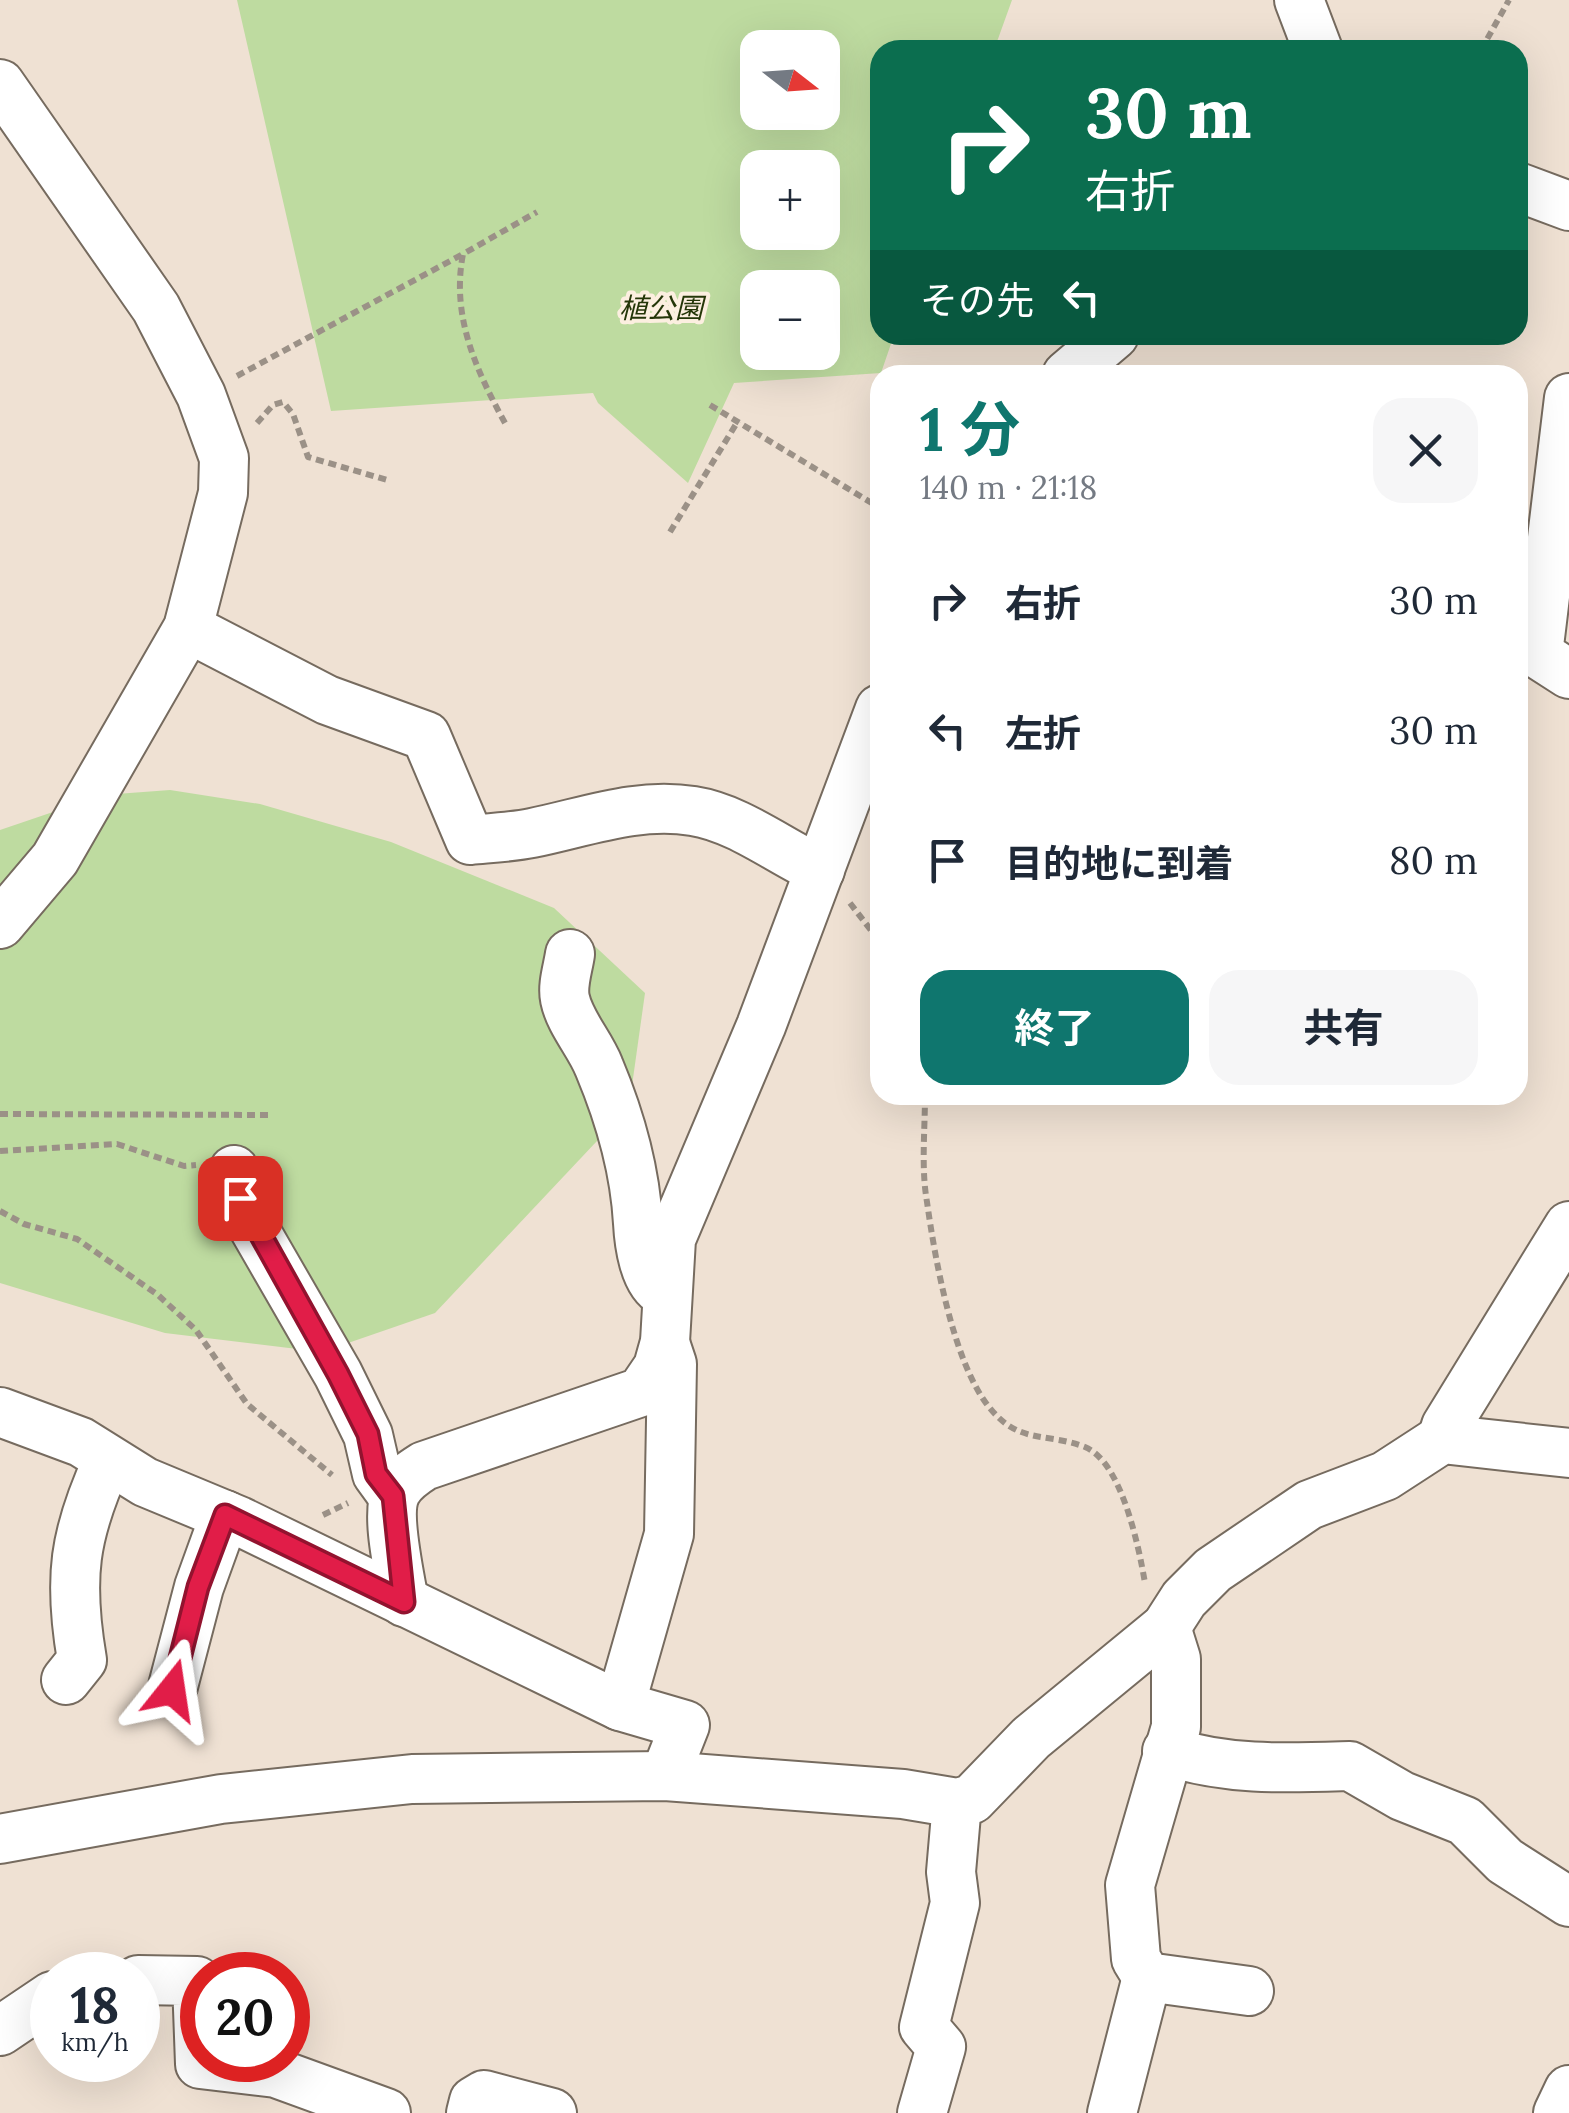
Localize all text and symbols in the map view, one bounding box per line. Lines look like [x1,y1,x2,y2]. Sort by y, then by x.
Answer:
north arrow [740,30,840,130]
map controls [740,30,840,370]
text: 30 m [1085,68,1252,157]
icon: right [920,80,1050,210]
button: + [740,150,840,250]
text: 右折 [1085,162,1175,219]
button: − [740,270,840,370]
icon: left [1054,270,1109,325]
text: その先 [920,276,1034,324]
park label: 植公園 [619,290,707,326]
text: 1 分 [920,391,1020,467]
button: close [1373,398,1478,503]
text: 140 m · 21:18 [920,467,1097,508]
icon: right [920,573,975,628]
text: 30 m [1389,576,1478,624]
text: 右折 [1005,579,1081,627]
icon: left [920,703,975,758]
text: 30 m [1389,706,1478,754]
text: 左折 [1005,709,1081,757]
icon: arrive [920,833,975,888]
text: 80 m [1389,836,1478,884]
text: 目的地に到着 [1005,839,1233,887]
button: 終了 [920,970,1189,1085]
button: 共有 [1209,970,1478,1085]
pin [198,1156,283,1241]
icon: arrive [213,1171,268,1226]
position arrow [120,1638,224,1742]
speed limit sign: 20 [180,1952,310,2082]
text: 18 [71,1973,119,2037]
text: km/h [61,2026,129,2058]

